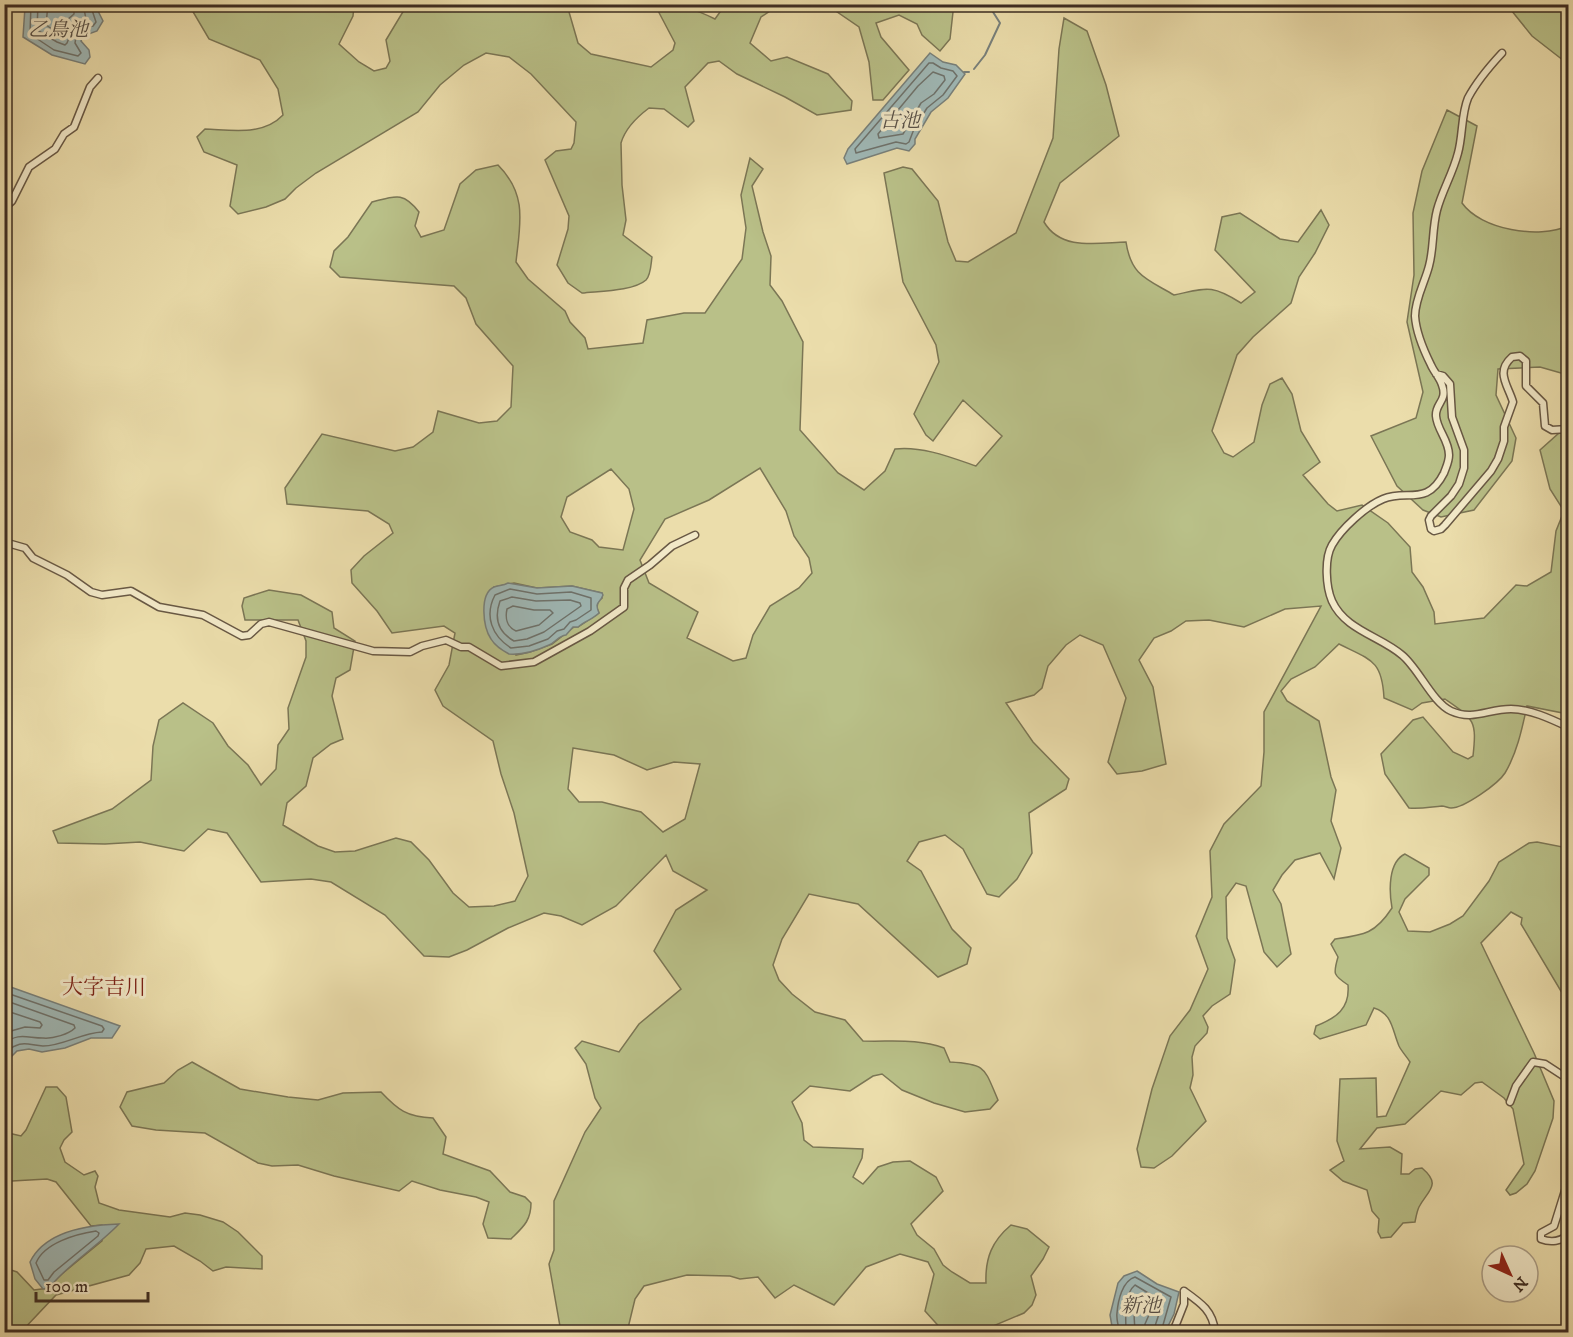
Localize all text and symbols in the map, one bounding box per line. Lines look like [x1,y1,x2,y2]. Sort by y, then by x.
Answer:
water label: 乙鳥池 [28,18,90,43]
water label: 古池 [880,109,922,134]
district label: 大字吉川 [62,975,146,1001]
north arrow [1480,1244,1540,1304]
scale bar [36,1265,148,1303]
text: N [1508,1272,1532,1296]
text: 100 m [45,1276,88,1298]
water label: 新池 [1121,1294,1163,1319]

